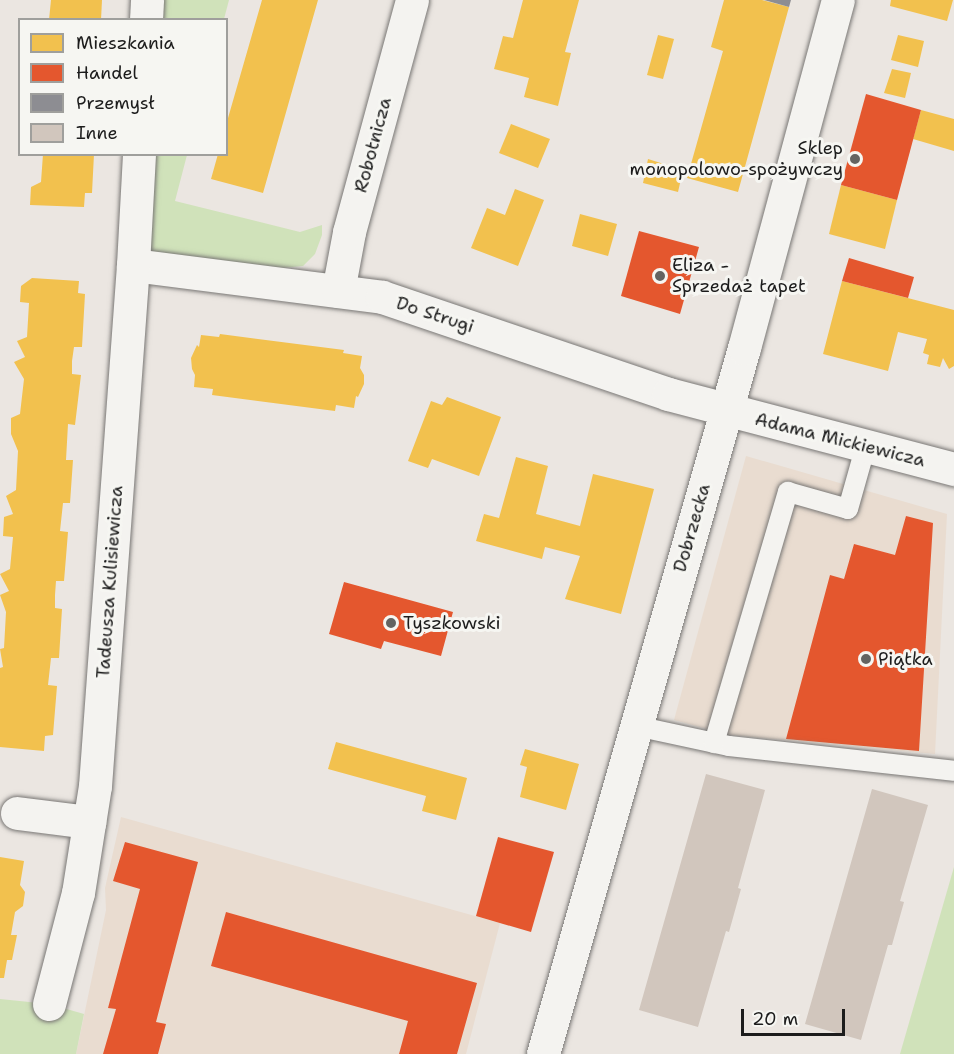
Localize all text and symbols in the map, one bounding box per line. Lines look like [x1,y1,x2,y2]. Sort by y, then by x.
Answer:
legend [18,18,228,156]
text: Mieszkania [76,31,175,55]
text: Handel [76,61,138,85]
text: Przemysł [76,91,155,115]
street label: Robotnicza [350,95,396,195]
text: Inne [76,121,118,145]
place label: Sklep monopolowo-spożywczy [630,138,843,180]
marker: Sklep monopolowo-spożywczy [848,152,862,166]
place label: Eliza - Sprzedaż tapet [672,255,806,298]
marker: Eliza - Sprzedaż tapet [653,269,667,283]
street label: Do Strugi [393,292,477,338]
street label: Adama Mickiewicza [753,408,927,472]
street label: Dobrzecka [669,481,715,575]
street label: Tadeusza Kulisiewicza [93,485,127,679]
place label: Tyszkowski [403,612,501,634]
marker: Tyszkowski [384,616,398,630]
place label: Piątka [878,648,933,670]
marker: Piątka [859,652,873,666]
scale bar [744,997,848,1035]
text: 20 m [752,1007,798,1031]

